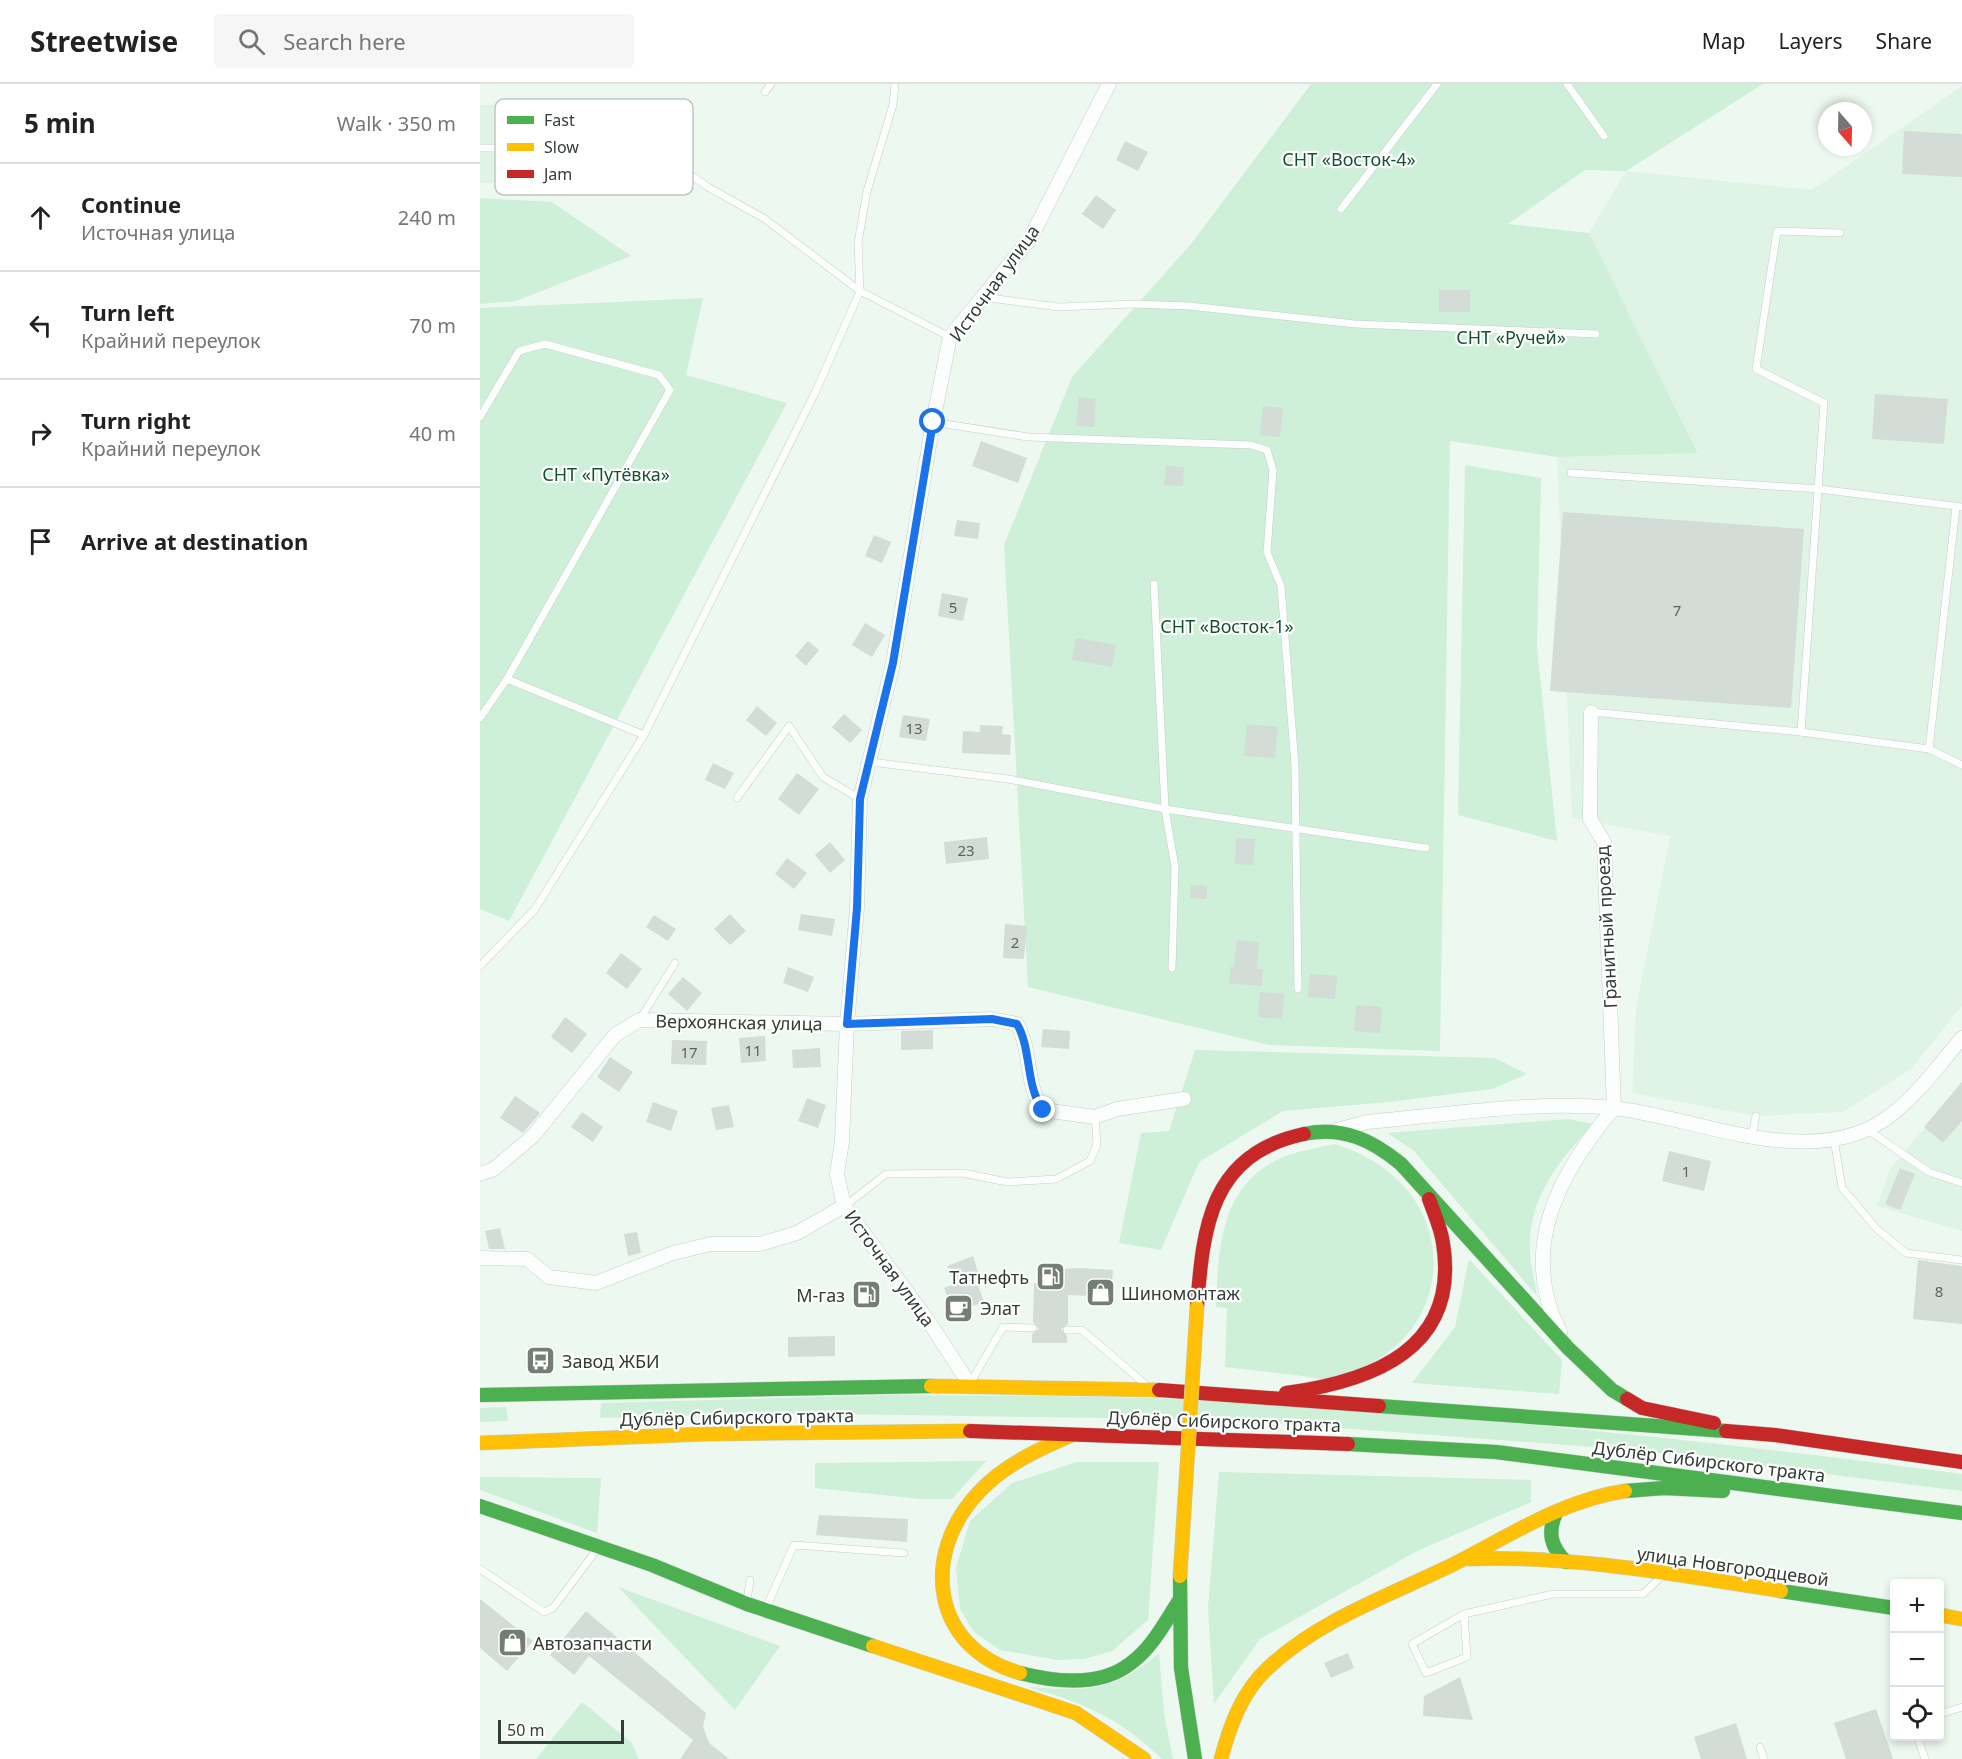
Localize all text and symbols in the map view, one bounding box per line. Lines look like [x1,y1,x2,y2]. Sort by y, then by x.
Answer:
search box [214,14,634,68]
text: Streetwise [30,22,178,60]
icon: search [235,25,268,58]
text: Search here [283,26,406,56]
text: Map [1702,27,1746,55]
text: Layers [1779,27,1843,55]
text: Share [1876,27,1932,55]
legend [495,99,693,195]
north arrow [1818,102,1872,156]
text: 5 min [24,105,96,141]
text: Fast [544,109,575,131]
text: Walk · 350 m [337,110,456,137]
text: Slow [544,136,579,158]
park label: СНТ «Восток-4» [1282,147,1416,171]
text: Jam [542,163,572,185]
text: Continue [81,189,181,219]
icon: ahead [24,201,57,234]
text: 240 m [398,204,456,231]
text: Источная улица [81,219,235,246]
street label: Источная улица [943,220,1045,346]
text: Turn left [81,297,175,327]
icon: left [24,309,57,342]
text: 70 m [409,312,456,339]
park label: СНТ «Ручей» [1456,325,1566,349]
text: Крайний переулок [81,327,261,354]
text: Turn right [81,405,191,435]
route start [919,408,945,434]
icon: right [24,417,57,450]
text: 40 m [409,420,456,447]
text: Крайний переулок [81,435,261,462]
park label: СНТ «Путёвка» [542,462,670,486]
icon: arrive [24,525,57,558]
text: Arrive at destination [81,526,308,556]
house number: 5 [949,597,957,617]
house number: 7 [1673,600,1681,620]
park label: СНТ «Восток-1» [1160,614,1294,638]
house number: 13 [905,718,923,738]
house number: 23 [957,840,975,860]
street label: Гранитный проезд [1590,845,1622,1009]
house number: 2 [1011,932,1019,952]
street label: Верхоянская улица [655,1009,823,1035]
house number: 11 [744,1040,762,1060]
house number: 17 [680,1042,698,1062]
route end [1029,1096,1055,1122]
house number: 1 [1682,1161,1690,1181]
street label: Источная улица [839,1205,941,1331]
fuel station icon: Татнефть [1034,1261,1066,1293]
place label: Татнефть [949,1265,1029,1289]
shop icon: Шиномонтаж [1084,1277,1116,1309]
fuel station icon: М-газ [850,1279,882,1311]
place label: Шиномонтаж [1121,1281,1240,1305]
house number: 8 [1935,1281,1943,1301]
place label: М-газ [796,1283,845,1307]
cafe icon: Элат [943,1292,975,1324]
place label: Элат [980,1296,1021,1320]
bus stop icon: Завод ЖБИ [525,1345,557,1377]
place label: Завод ЖБИ [562,1349,660,1373]
street label: Дублёр Сибирского тракта [620,1403,854,1431]
street label: Дублёр Сибирского тракта [1106,1405,1342,1437]
street label: Дублёр Сибирского тракта [1591,1435,1827,1487]
street label: улица Новгородцевой [1635,1541,1831,1591]
map controls [1890,1579,1944,1741]
button: + [1890,1579,1944,1633]
shop icon: Автозапчасти [496,1627,528,1659]
place label: Автозапчасти [533,1631,652,1655]
button: − [1890,1633,1944,1687]
button: locate [1890,1687,1944,1741]
scale bar [498,1717,624,1744]
text: 50 m [507,1719,544,1741]

